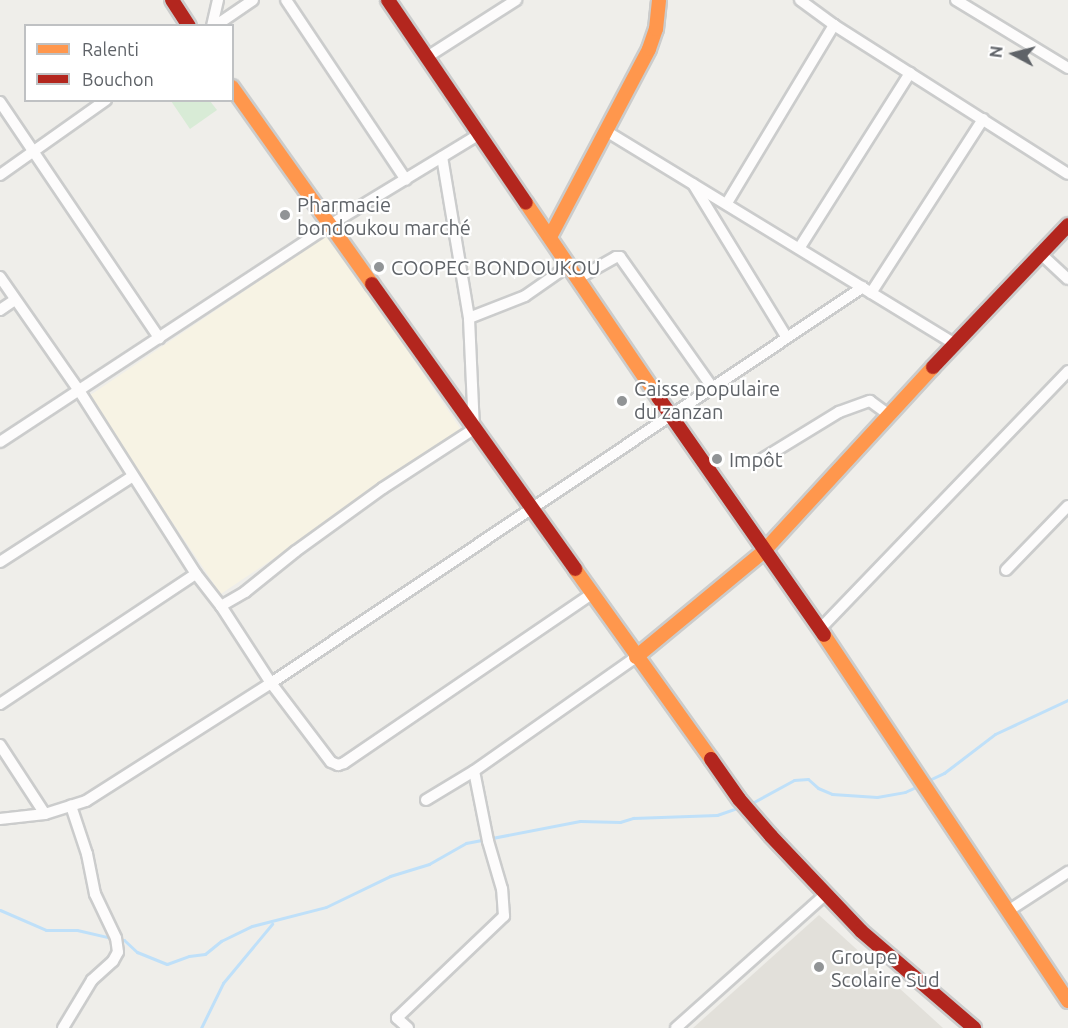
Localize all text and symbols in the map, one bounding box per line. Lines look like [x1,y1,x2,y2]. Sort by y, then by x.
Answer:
legend [24,24,234,102]
north arrow [984,24,1044,84]
text: Ralenti [82,39,139,59]
text: N [986,45,1006,59]
text: Bouchon [82,69,154,89]
place label: Pharmacie bondoukou marché [297,192,471,239]
marker: Pharmacie bondoukou marché [278,208,292,222]
place label: COOPEC BONDOUKOU [391,255,600,279]
marker: COOPEC BONDOUKOU [372,260,386,274]
place label: Caisse populaire du zanzan [634,377,780,424]
marker: Caisse populaire du zanzan [615,394,629,408]
place label: Impôt [729,447,783,471]
marker: Impôt [710,452,724,466]
place label: Groupe Scolaire Sud [831,944,940,991]
marker: Groupe Scolaire Sud [812,960,826,974]

